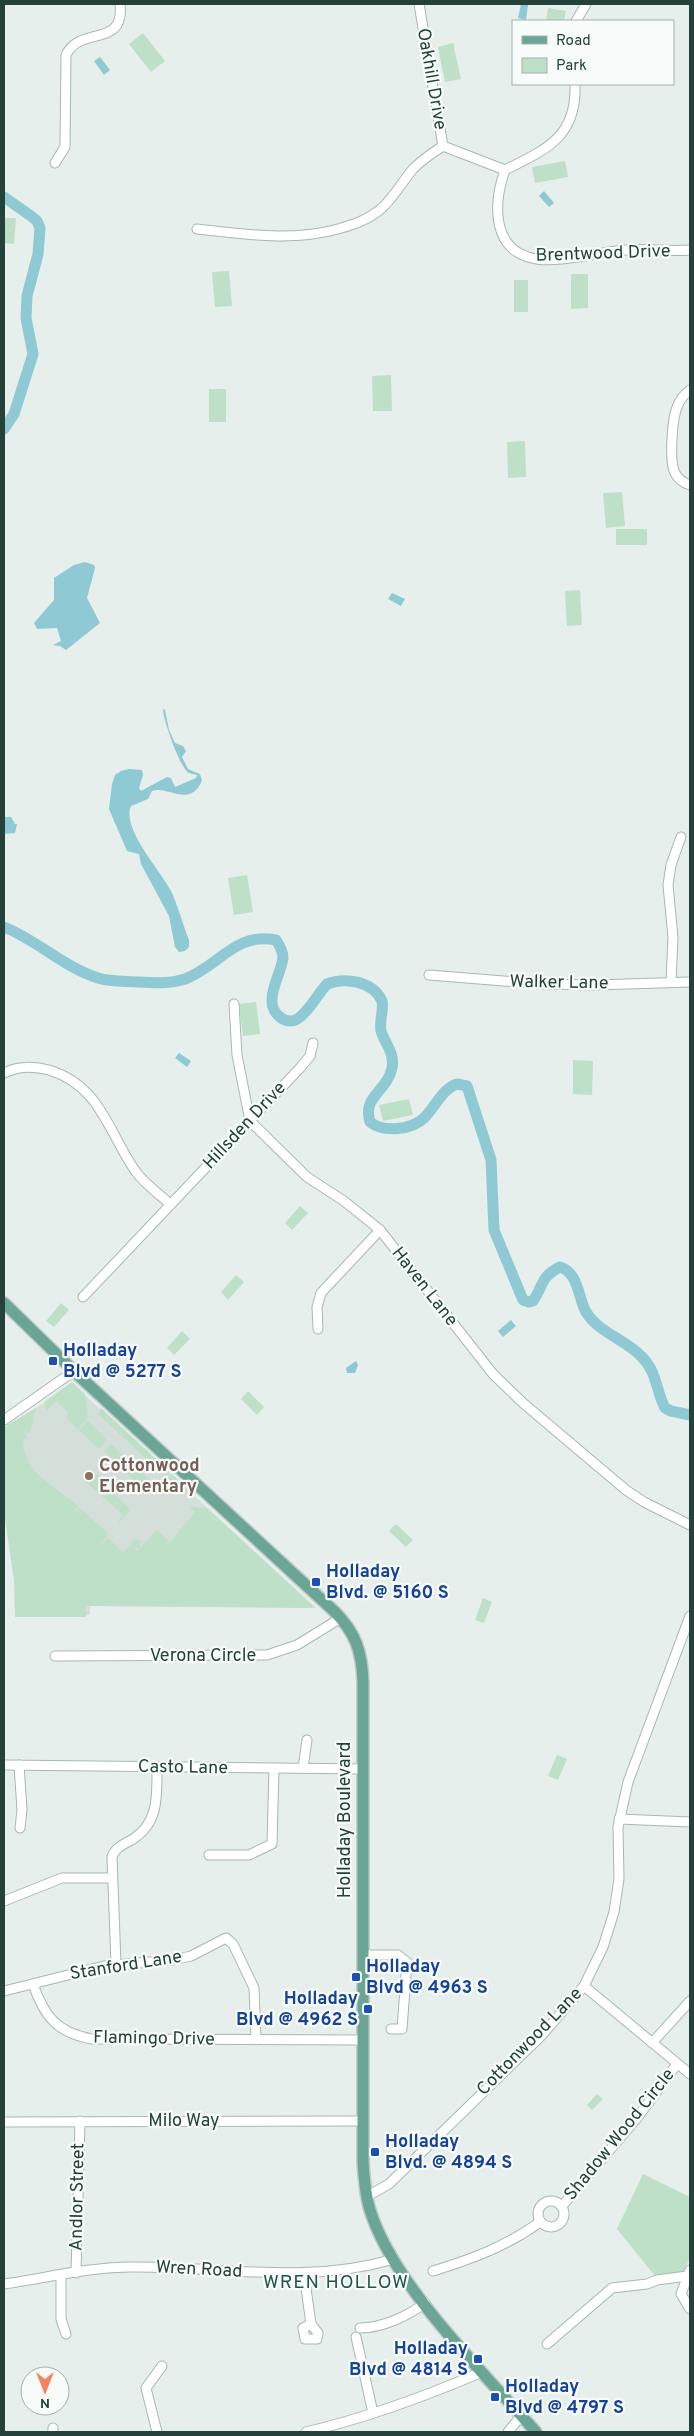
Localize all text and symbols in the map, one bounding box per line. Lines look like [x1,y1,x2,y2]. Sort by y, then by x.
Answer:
legend [512,20,674,85]
street label: Oakhill Drive [411,26,451,132]
text: Road [556,32,591,51]
text: Park [556,57,587,76]
street label: Brentwood Drive [535,240,671,268]
street label: Walker Lane [509,971,609,995]
street label: Hillsden Drive [198,1077,292,1175]
street label: Haven Lane [386,1243,462,1331]
place label: Holladay Blvd @ 5277 S [63,1340,182,1384]
marker: Holladay Blvd @ 5277 S [47,1355,59,1367]
place label: Cottonwood Elementary [99,1455,200,1499]
marker: Cottonwood Elementary [83,1470,95,1482]
place label: Holladay Blvd. @ 5160 S [326,1561,449,1605]
marker: Holladay Blvd. @ 5160 S [310,1576,322,1588]
street label: Verona Circle [150,1645,256,1668]
street label: Holladay Boulevard [334,1742,357,1898]
street label: Casto Lane [138,1756,228,1780]
street label: Stanford Lane [68,1946,184,1986]
place label: Holladay Blvd @ 4963 S [366,1956,488,2000]
marker: Holladay Blvd @ 4963 S [350,1971,362,1983]
street label: Cottonwood Lane [472,1983,588,2101]
place label: Holladay Blvd @ 4962 S [236,1988,358,2032]
marker: Holladay Blvd @ 4962 S [362,2003,374,2015]
street label: Flamingo Drive [93,2026,215,2052]
street label: Shadow Wood Circle [560,2064,680,2206]
street label: Milo Way [148,2110,220,2133]
place label: Holladay Blvd. @ 4894 S [385,2131,512,2175]
street label: Andlor Street [66,2143,90,2251]
marker: Holladay Blvd. @ 4894 S [369,2146,381,2158]
street label: Wren Road [155,2256,243,2284]
district label: WREN HOLLOW [263,2271,409,2295]
place label: Holladay Blvd @ 4814 S [349,2338,468,2382]
marker: Holladay Blvd @ 4814 S [472,2353,484,2365]
north arrow [20,2366,70,2416]
place label: Holladay Blvd @ 4797 S [505,2376,624,2420]
marker: Holladay Blvd @ 4797 S [489,2391,501,2403]
text: N [40,2394,50,2411]

